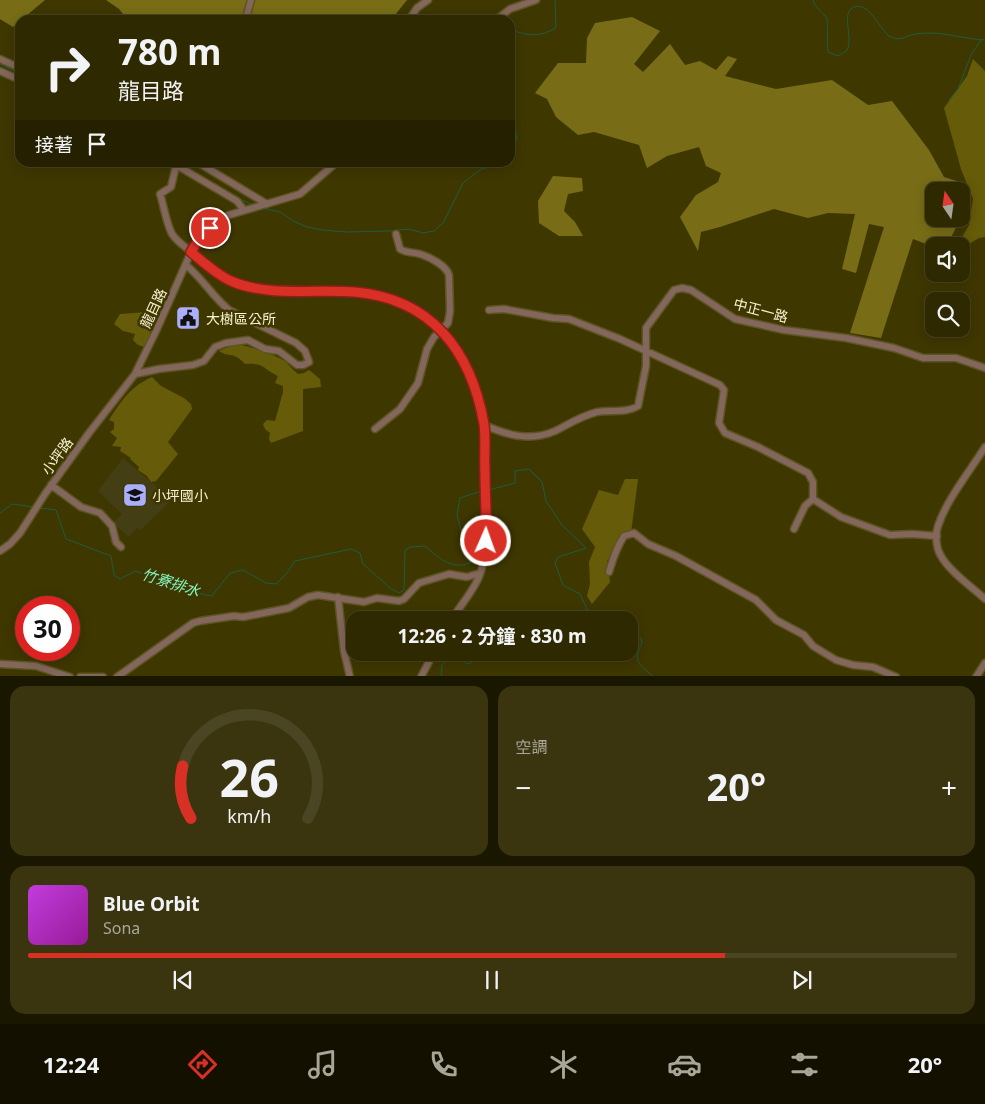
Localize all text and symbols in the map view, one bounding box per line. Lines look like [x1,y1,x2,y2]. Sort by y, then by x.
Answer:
text: 780 m [118,28,221,75]
icon: right [35,35,100,100]
text: 龍目路 [118,75,184,105]
icon: arrive [83,130,111,158]
text: 接著 [35,132,73,158]
north arrow [925,182,970,228]
map controls [925,182,970,337]
pin [189,207,231,249]
icon: arrive [196,214,224,242]
button: sound [925,237,970,282]
street label: 龍目路 [136,285,170,331]
button: search [925,292,970,337]
street label: 中正一路 [731,294,791,326]
public building icon: 大樹區公所 [175,305,201,331]
place label: 大樹區公所 [206,309,276,328]
street label: 小坪路 [37,433,77,479]
school or university icon: 小坪國小 [122,482,148,508]
place label: 小坪國小 [152,486,208,505]
position arrow [459,514,511,566]
water label: 竹寮排水 [139,563,204,601]
speed limit sign: 30 [15,596,80,661]
text: 12:26 · 2 分鐘 · 830 m [397,623,587,649]
text: 空調 [516,736,548,758]
text: 26 [219,741,279,812]
text: 20° [706,760,766,812]
text: − [516,768,532,806]
text: + [941,768,957,806]
text: km/h [227,804,271,828]
text: Blue Orbit [103,891,199,917]
text: Sona [103,917,140,939]
icon: previous [169,966,197,994]
icon: pause [478,966,506,994]
icon: next [788,966,816,994]
icon: directions [185,1047,220,1082]
icon: music [305,1047,340,1082]
icon: phone [426,1047,461,1082]
icon: climate [546,1047,581,1082]
icon: car [667,1047,702,1082]
icon: filters [787,1047,822,1082]
text: 12:24 [43,1049,99,1079]
text: 20° [908,1049,942,1079]

